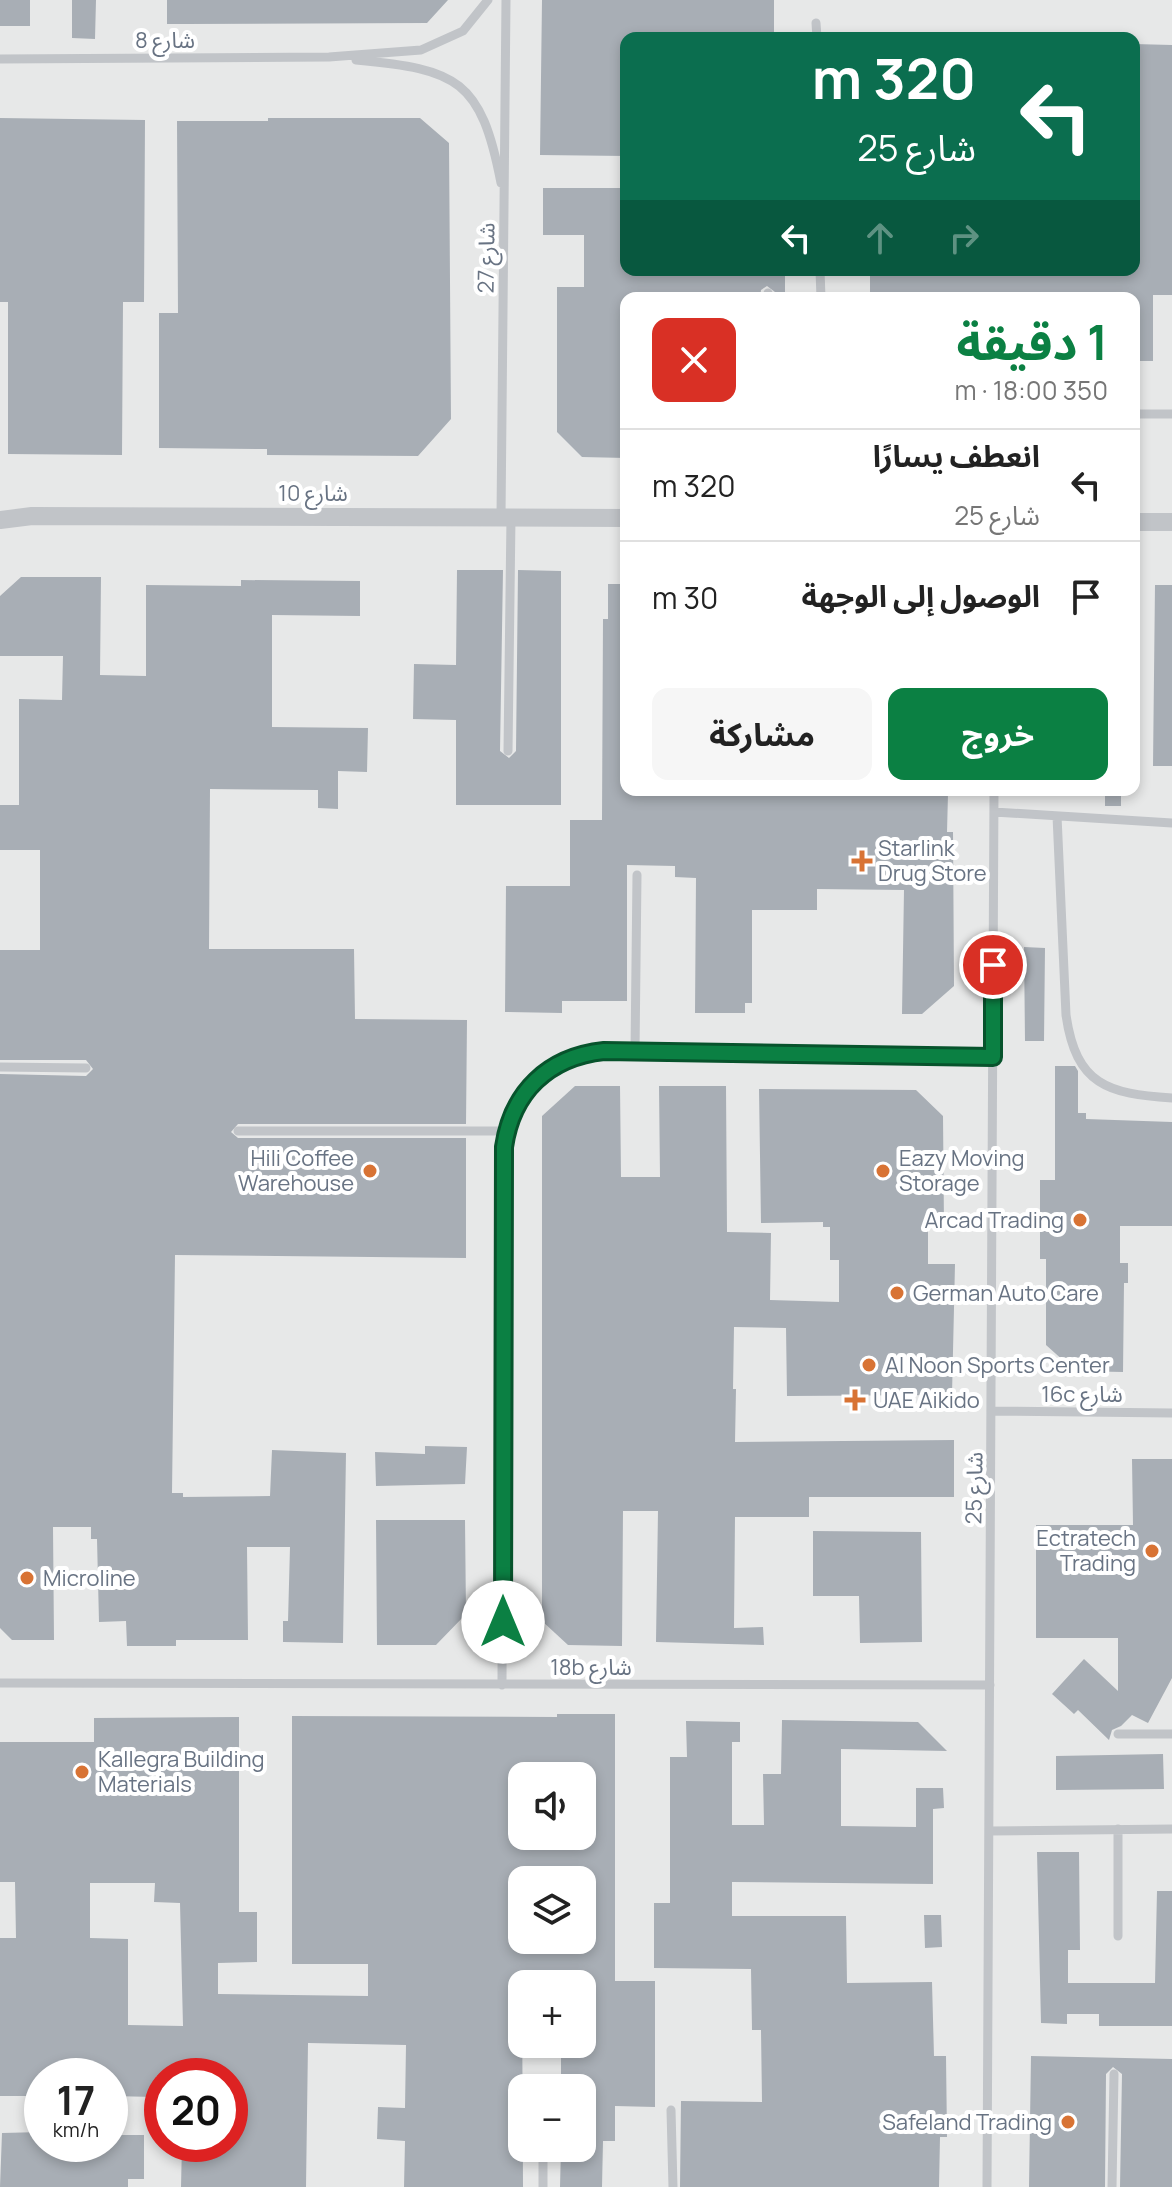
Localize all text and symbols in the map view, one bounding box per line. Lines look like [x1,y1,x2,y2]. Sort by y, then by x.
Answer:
street label: شارع 8 [135,25,195,57]
text: 320 m [812,39,976,116]
icon: left [1004,64,1108,168]
text: شارع 25 [857,123,976,172]
icon: left [774,216,818,260]
icon: ahead [858,216,902,260]
icon: right [942,216,986,260]
street label: شارع 27 [470,222,504,294]
text: 1 دقيقة [957,309,1108,374]
button: close [652,318,736,402]
text: 350 m · 18:00 [954,372,1108,408]
text: انعطف يسارًا [873,435,1040,476]
icon: left [1064,463,1108,507]
text: 320 m [652,465,735,506]
street label: شارع 10 [278,478,348,510]
text: شارع 25 [954,497,1040,533]
text: الوصول إلى الوجهة [801,575,1040,616]
icon: arrive [1064,575,1108,619]
text: 30 m [652,577,718,618]
button: مشاركة [652,688,872,780]
button: خروج [888,688,1108,780]
place label: Starlink Drug Store [878,833,987,888]
marker: Starlink Drug Store [853,852,871,870]
pin [959,931,1027,999]
icon: arrive [971,943,1015,987]
place label: Hili Coffee Warehouse [238,1143,354,1198]
place label: Eazy Moving Storage [899,1143,1025,1198]
marker: Hili Coffee Warehouse [361,1162,379,1180]
marker: Eazy Moving Storage [874,1162,892,1180]
place label: Arcad Trading [925,1205,1064,1235]
marker: Arcad Trading [1071,1211,1089,1229]
place label: German Auto Care [913,1278,1099,1308]
marker: German Auto Care [888,1284,906,1302]
place label: Al Noon Sports Center [885,1350,1110,1380]
marker: Al Noon Sports Center [860,1356,878,1374]
street label: 16c شارع [1041,1379,1123,1411]
place label: UAE Aikido [873,1385,980,1415]
marker: UAE Aikido [844,1389,866,1411]
street label: شارع 25 [958,1451,992,1525]
place label: Ectratech Trading [1036,1523,1136,1578]
marker: Ectratech Trading [1143,1542,1161,1560]
place label: Microline [43,1563,136,1593]
marker: Microline [18,1569,36,1587]
position arrow [461,1580,545,1664]
street label: 18b شارع [550,1652,632,1684]
place label: Kallegra Building Materials [98,1744,265,1799]
map controls [508,1762,596,2162]
button: sound [508,1762,596,1850]
marker: Kallegra Building Materials [73,1763,91,1781]
button: layers [508,1866,596,1954]
button: + [508,1970,596,2058]
speed limit sign: 20 [144,2058,248,2162]
text: 17 [57,2072,95,2127]
button: − [508,2074,596,2162]
place label: Safeland Trading [882,2107,1052,2137]
marker: Safeland Trading [1059,2113,1077,2131]
text: km/h [53,2116,99,2143]

